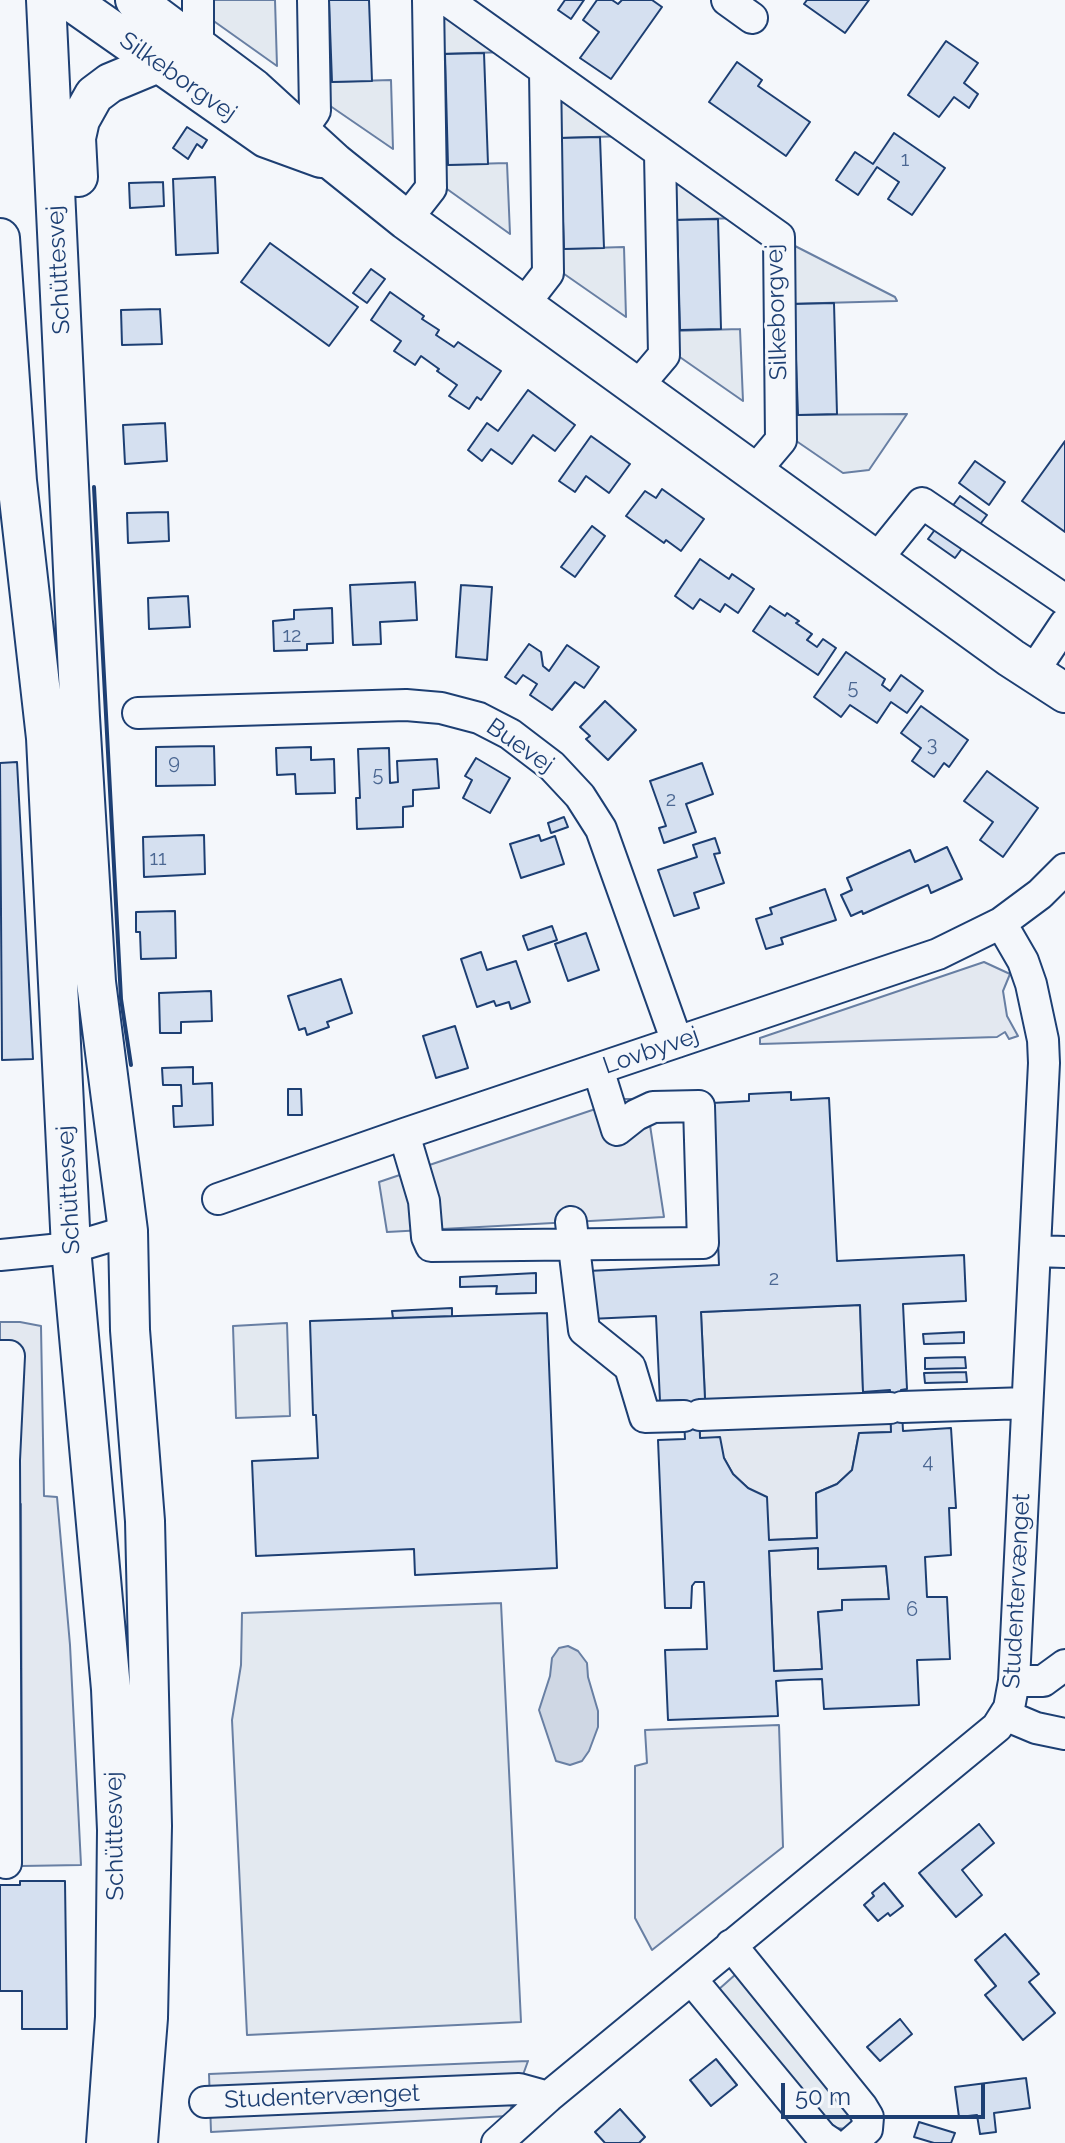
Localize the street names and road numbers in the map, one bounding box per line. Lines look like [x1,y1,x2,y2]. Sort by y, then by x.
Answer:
street label: Silkeborgvej [114,26,242,128]
street label: Schüttesvej [41,205,77,335]
street label: Silkeborgvej [760,243,794,381]
street label: Buevej [481,712,559,780]
street label: Lovbyvej [599,1021,703,1081]
street label: Schüttesvej [51,1125,87,1255]
street label: Studentervænget [998,1493,1036,1689]
street label: Schüttesvej [99,1771,131,1901]
street label: Studentervænget [224,2079,420,2115]

